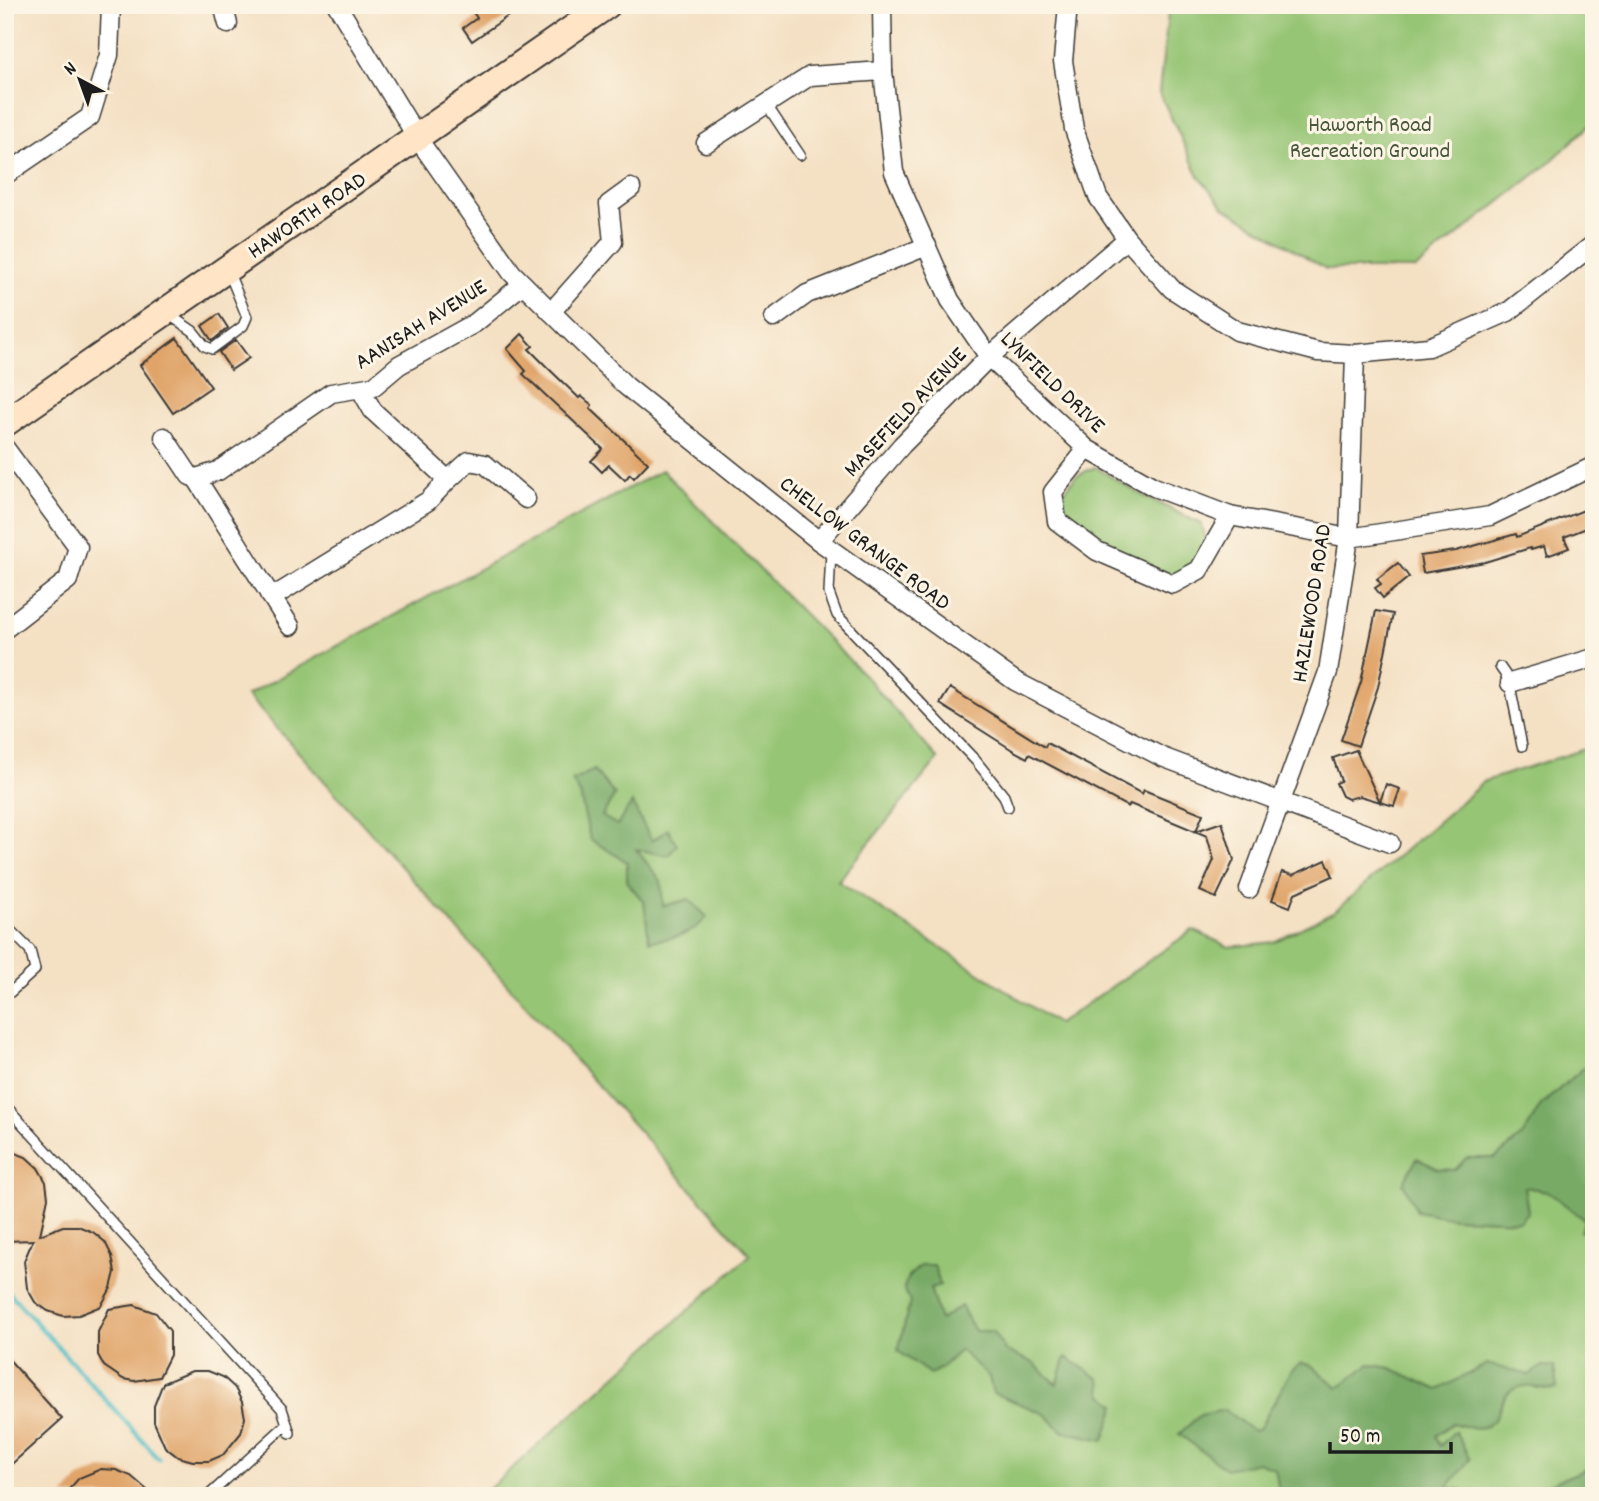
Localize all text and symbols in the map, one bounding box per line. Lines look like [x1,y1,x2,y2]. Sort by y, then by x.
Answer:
north arrow [46,46,116,116]
text: N [59,57,84,83]
park label: Haworth Road Recreation Ground [1290,110,1450,169]
street label: HAWORTH ROAD [242,165,374,269]
street label: AANISAH AVENUE [349,272,495,380]
street label: LYNFIELD DRIVE [991,325,1112,443]
street label: MASEFIELD AVENUE [837,340,976,486]
street label: CHELLOW GRANGE ROAD [771,469,957,620]
street label: HAZLEWOOD ROAD [1285,522,1342,685]
scale bar [1330,1410,1450,1454]
text: 50 m [1340,1423,1380,1453]

